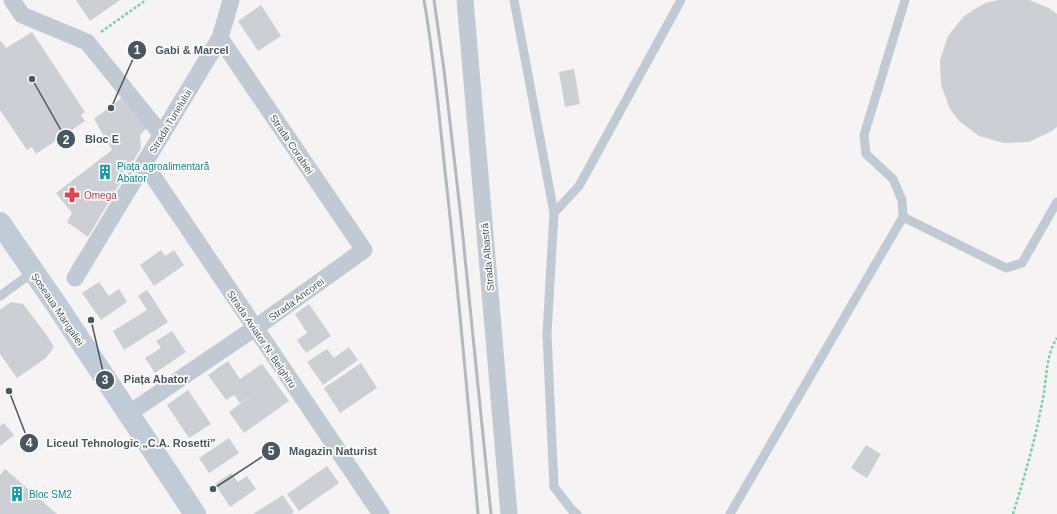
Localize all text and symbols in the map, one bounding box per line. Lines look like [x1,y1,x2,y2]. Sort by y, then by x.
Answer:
callout: Gabi & Marcel [127,39,237,62]
text: 1 [134,43,141,57]
text: Gabi & Marcel [155,44,229,56]
street label: Strada Tunelului [147,87,194,155]
street label: Strada Corabiei [268,112,316,176]
callout: Bloc E [56,128,127,151]
text: 2 [63,133,70,147]
text: Bloc E [85,133,119,145]
place label: Piața agroalimentară Abator [117,161,210,184]
building icon: Piața agroalimentară Abator [96,163,114,181]
pharmacy icon: Omega [63,186,81,204]
place label: Omega [84,190,117,201]
street label: Strada Albastră [479,222,496,291]
street label: Șoseaua Mangaliei [29,271,86,348]
street label: Strada Ancorei [267,276,326,323]
street label: Strada Aviator N. Belghiru [225,289,298,390]
callout: Piața Abator [95,368,196,391]
text: 3 [102,373,109,387]
text: Piața Abator [124,373,189,385]
callout: Liceul Tehnologic „C.A. Rosetti” [19,432,224,455]
text: 4 [26,436,33,450]
text: Liceul Tehnologic „C.A. Rosetti” [46,437,216,449]
callout: Magazin Naturist [261,439,385,462]
text: 5 [268,444,275,458]
text: Magazin Naturist [289,445,377,457]
building icon: Bloc SM2 [8,485,26,503]
place label: Bloc SM2 [29,489,72,500]

